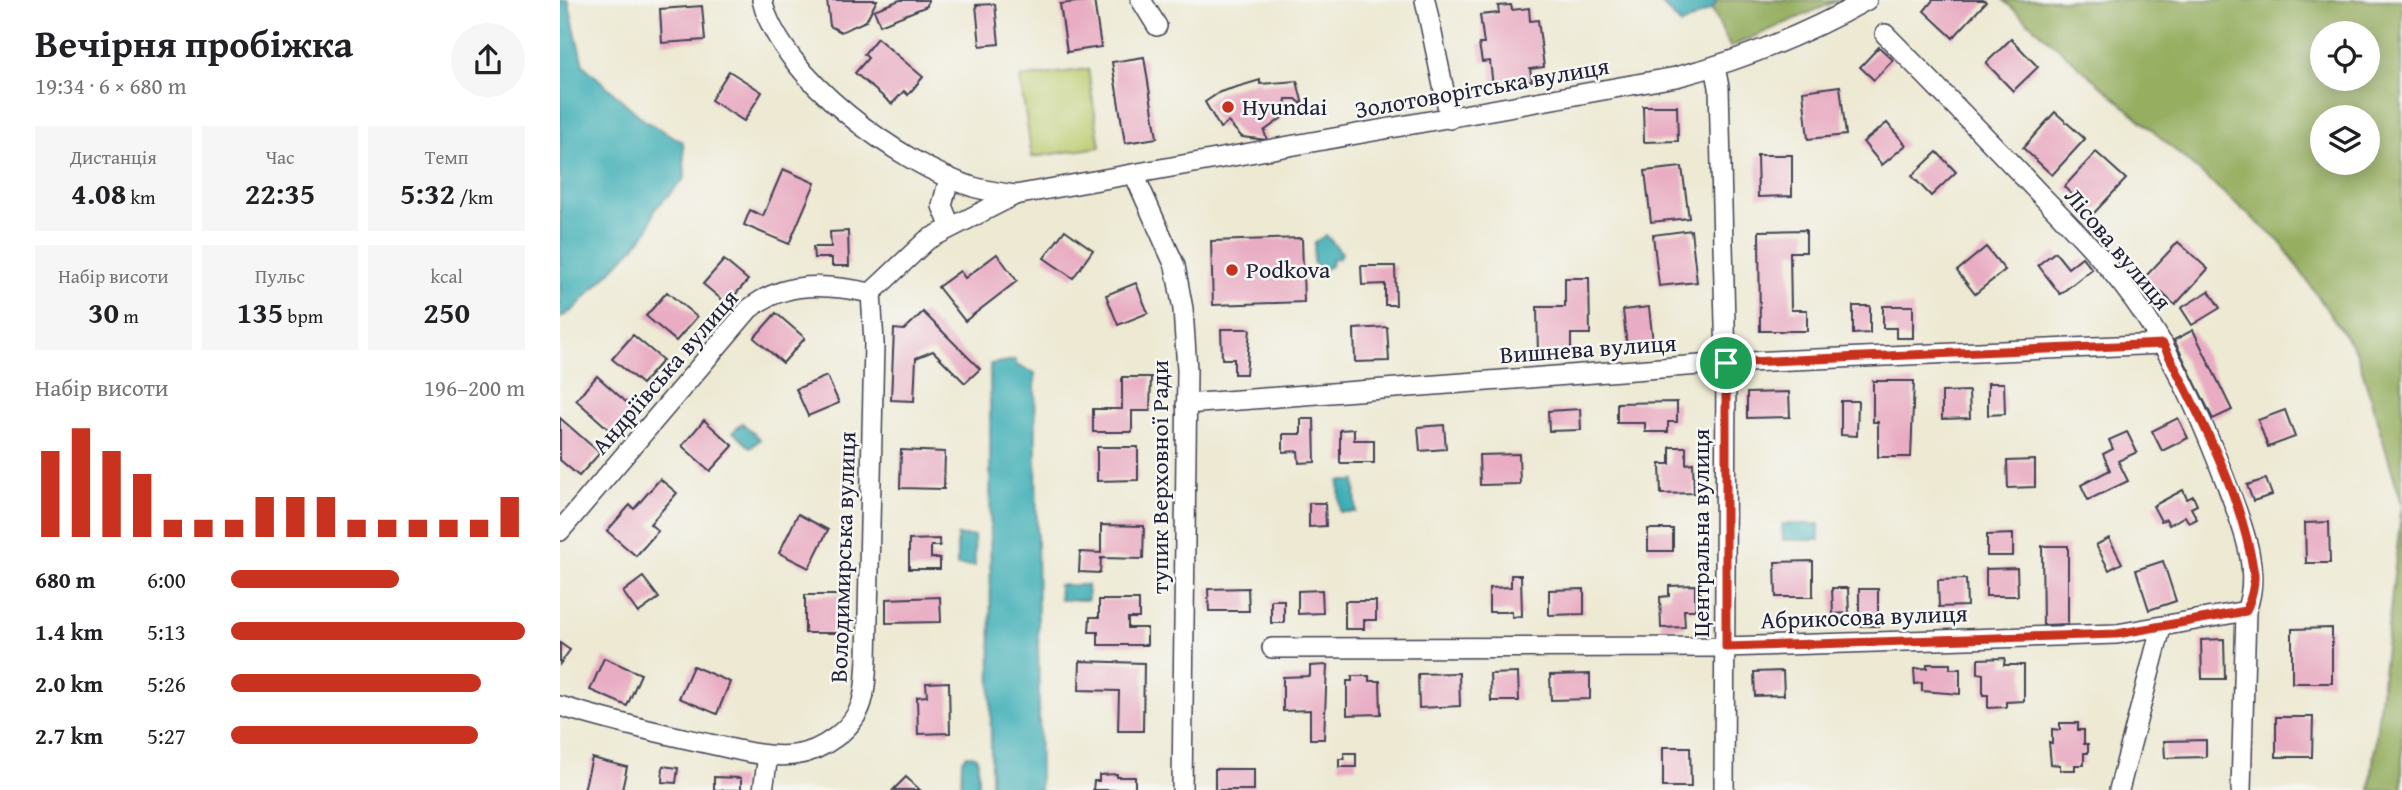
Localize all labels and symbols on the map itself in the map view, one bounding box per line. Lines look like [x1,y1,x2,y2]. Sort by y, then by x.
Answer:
street label: Золотоворітська вулиця [1352,48,1612,127]
place label: Hyundai [1242,89,1327,124]
marker: Hyundai [1220,99,1236,115]
street label: Лісова вулиця [2057,180,2180,318]
place label: Podkova [1246,252,1331,287]
marker: Podkova [1224,262,1240,278]
street label: Андріївська вулиця [583,281,746,462]
street label: Вишнева вулиця [1499,325,1677,372]
pin [1696,333,1756,393]
street label: тупик Верховної Ради [1142,360,1177,594]
street label: Центральна вулиця [1683,428,1718,638]
street label: Володимирська вулиця [821,431,864,683]
street label: Абрикосова вулиця [1760,595,1968,638]

